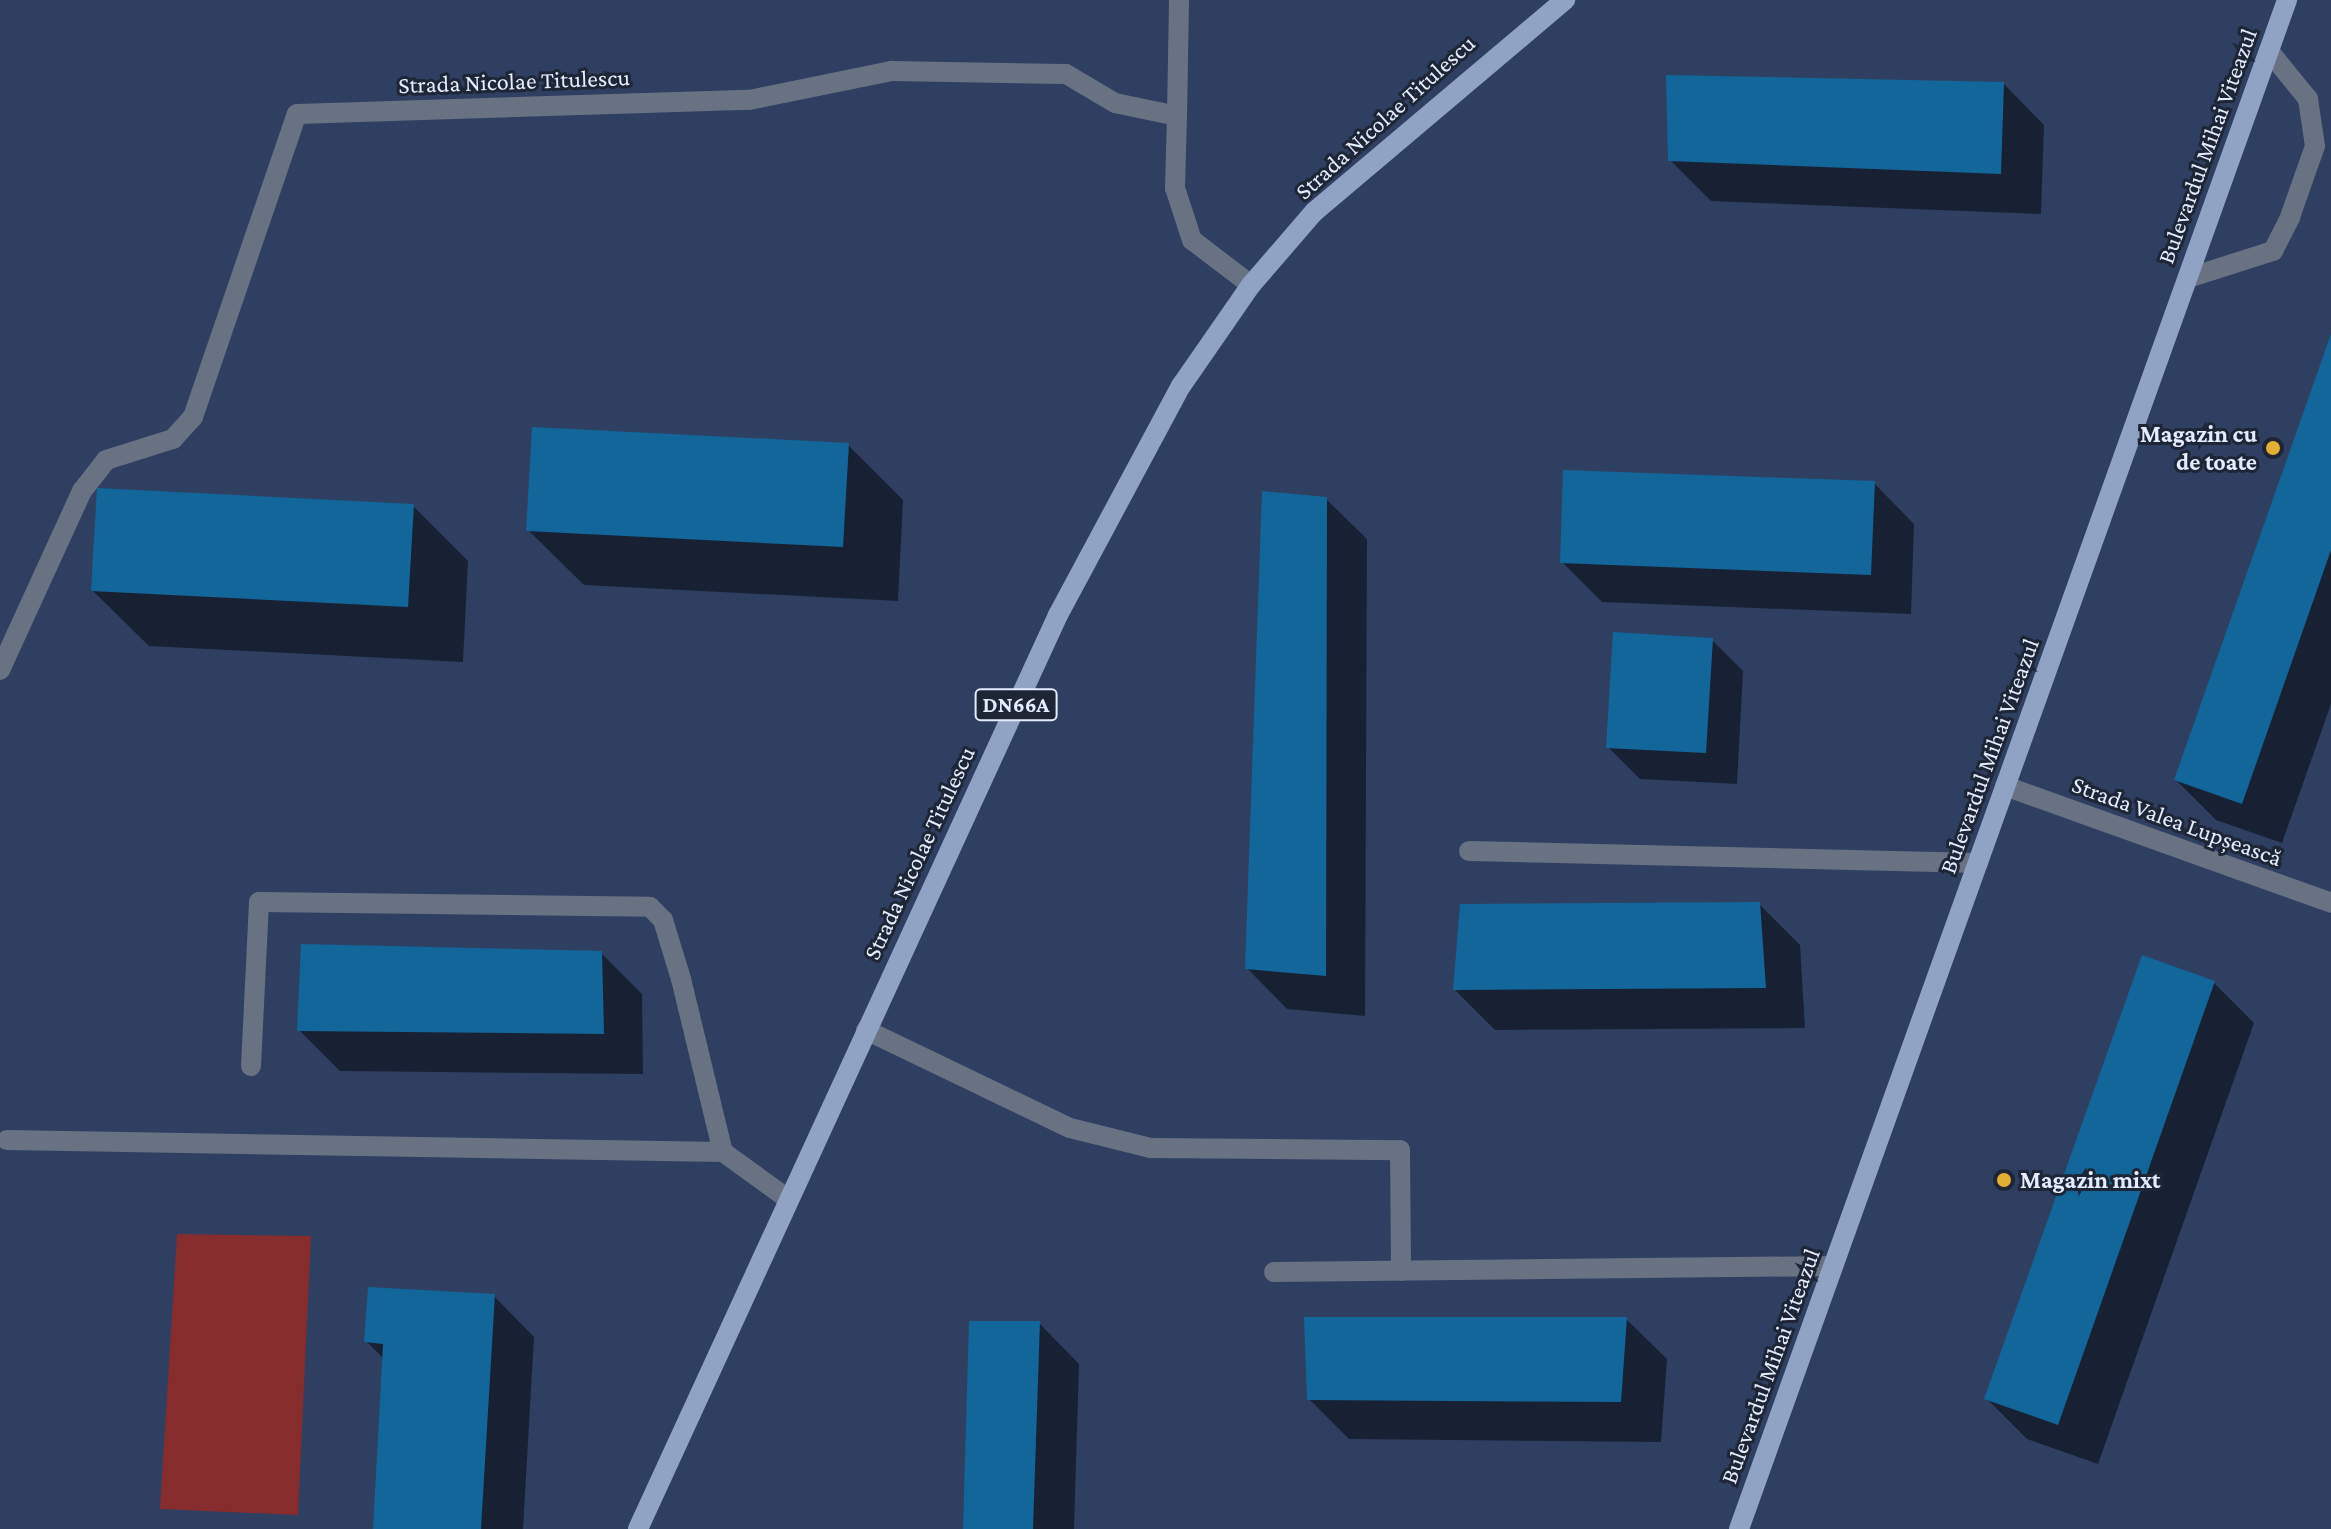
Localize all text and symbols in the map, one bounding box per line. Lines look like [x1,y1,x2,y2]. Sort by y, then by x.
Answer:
street label: Bulevardul Mihai Viteazul [2151,25,2263,267]
street label: Strada Nicolae Titulescu [1289,29,1481,205]
street label: Strada Nicolae Titulescu [398,63,630,99]
place label: Magazin cu de toate [2140,420,2257,476]
marker: Magazin cu de toate [2264,439,2282,457]
street label: Bulevardul Mihai Viteazul [1933,635,2045,877]
road number: DN66A [974,687,1058,723]
street label: Strada Nicolae Titulescu [857,742,981,964]
street label: Strada Valea Lupșească [2068,770,2286,872]
place label: Magazin mixt [2020,1166,2161,1194]
marker: Magazin mixt [1995,1171,2013,1189]
street label: Bulevardul Mihai Viteazul [1714,1245,1826,1487]

